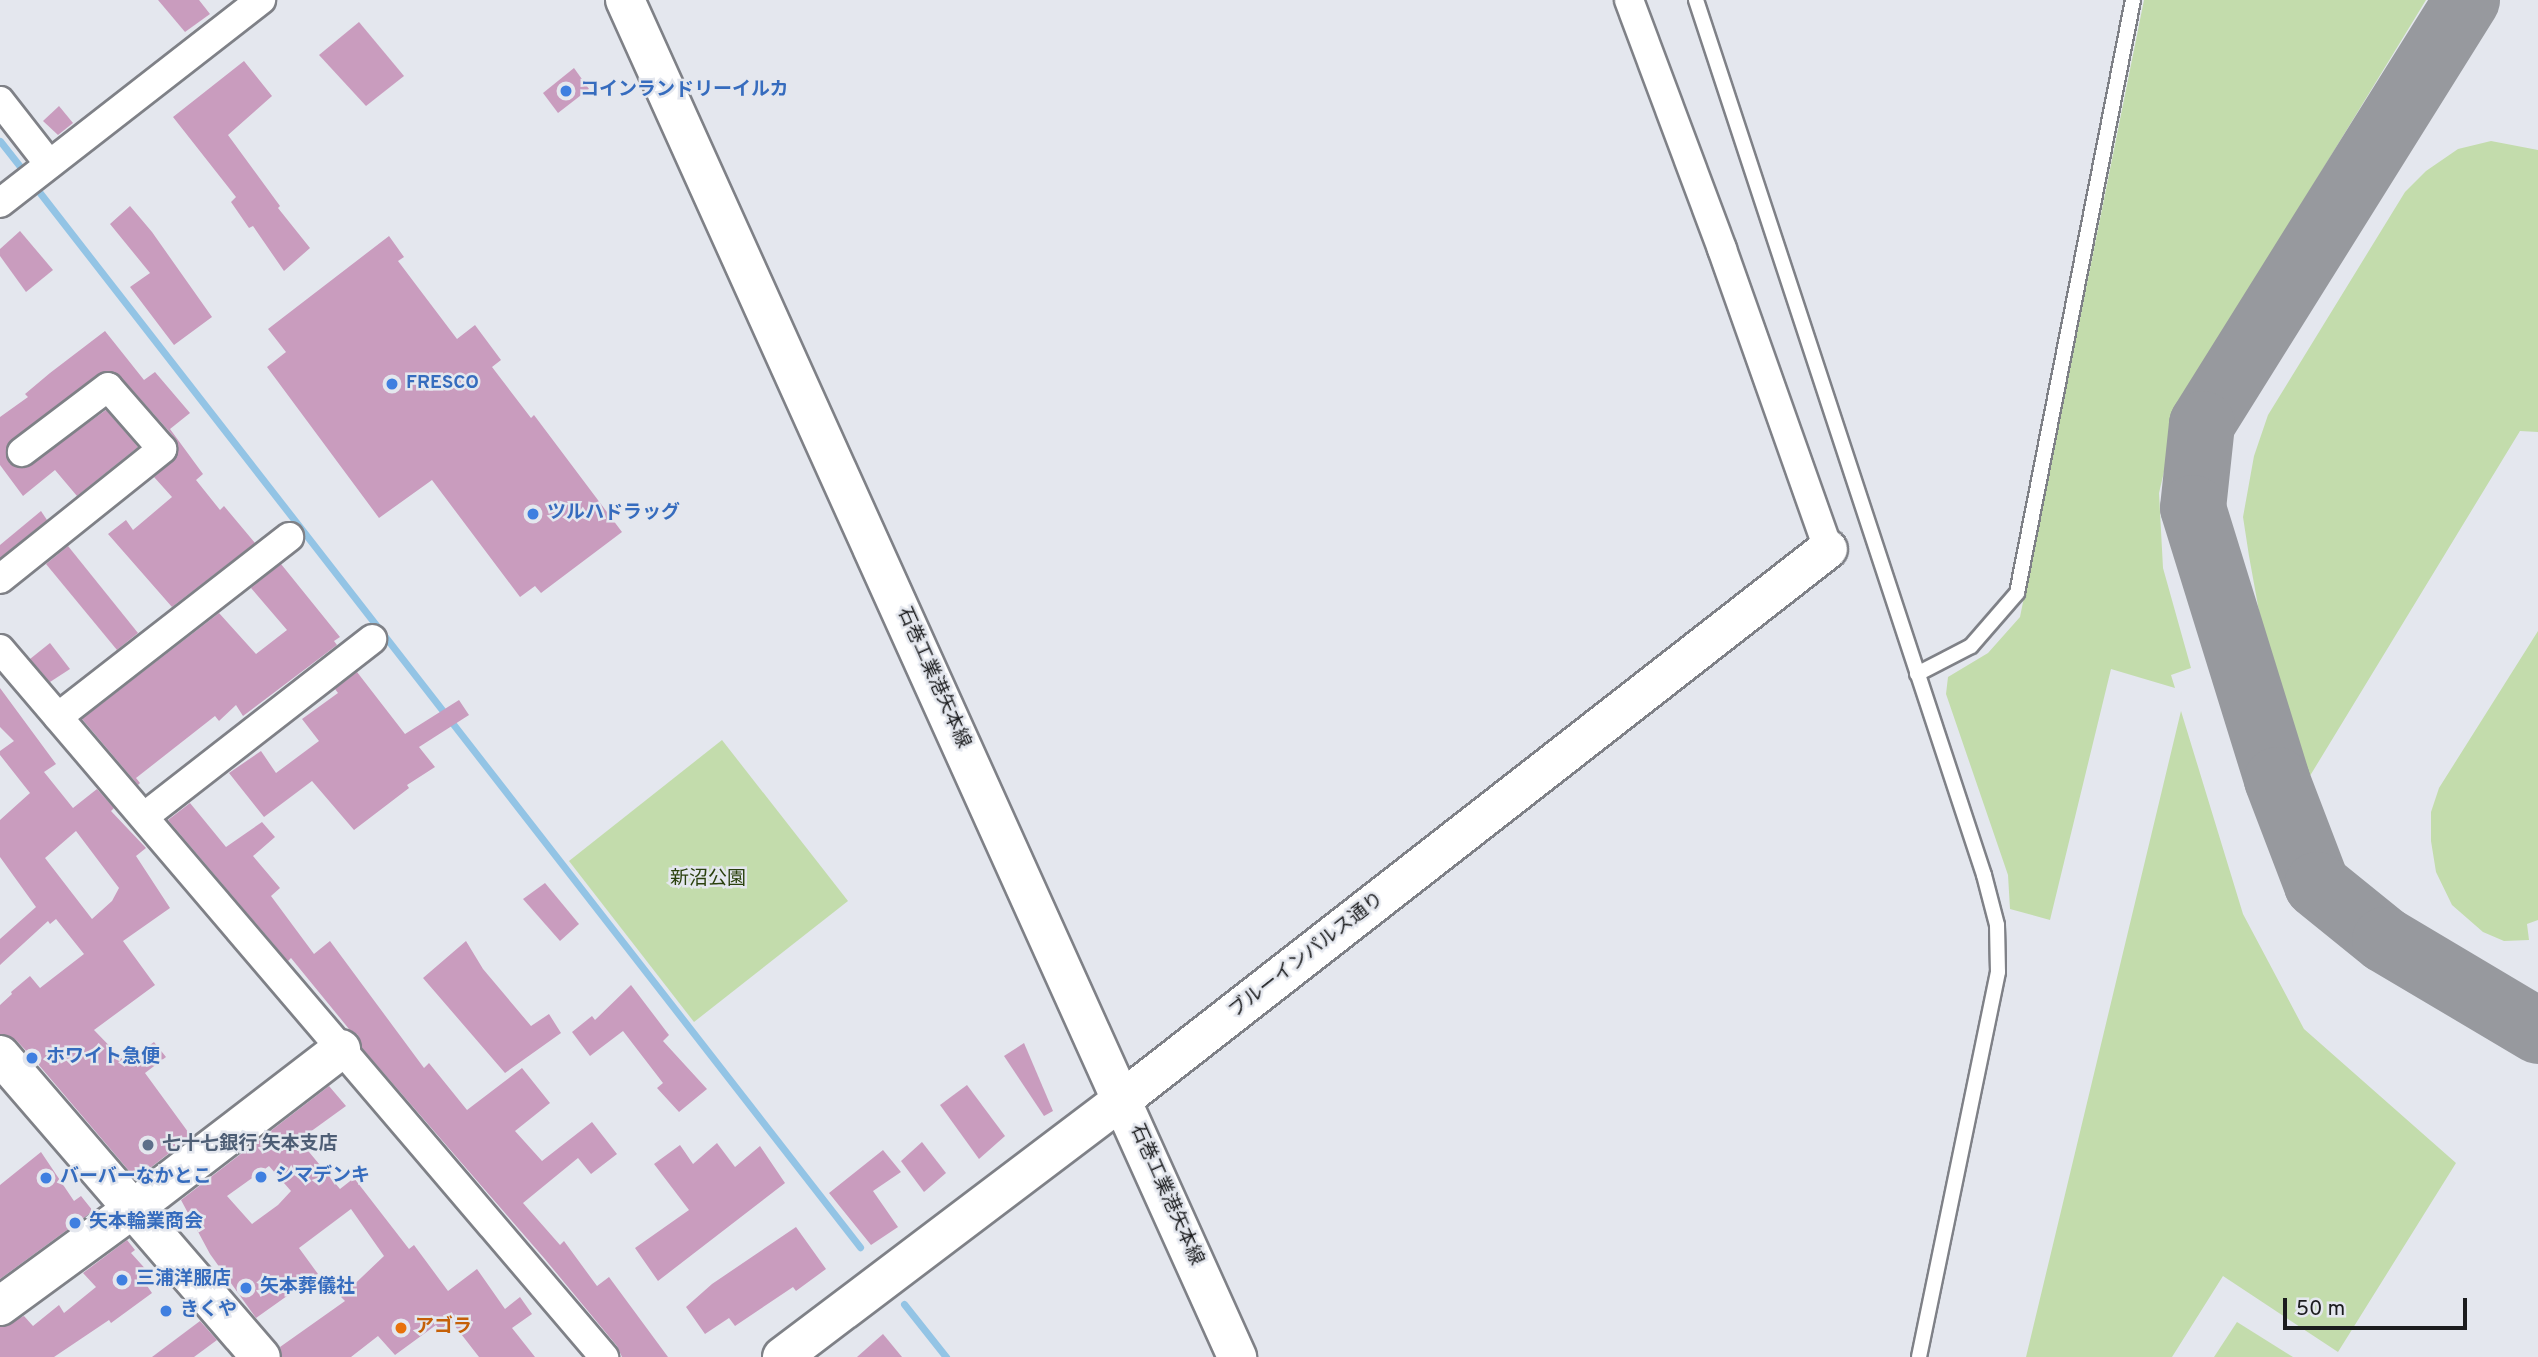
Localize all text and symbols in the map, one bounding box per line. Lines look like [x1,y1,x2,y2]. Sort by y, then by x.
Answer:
place label: コインランドリーイルカ [580,80,789,102]
marker: コインランドリーイルカ [558,83,574,99]
place label: FRESCO [406,373,479,395]
marker: FRESCO [384,376,400,392]
place label: ツルハドラッグ [547,503,680,525]
marker: ツルハドラッグ [525,506,541,522]
street label: 石巻工業港矢本線 [892,604,974,752]
park label: 新沼公園 [670,869,746,891]
street label: ブルーインパルス通り [1225,889,1389,1023]
place label: ホワイト急便 [46,1047,160,1069]
marker: ホワイト急便 [24,1050,40,1066]
street label: 石巻工業港矢本線 [1125,1121,1207,1269]
place label: 七十七銀行 矢本支店 [162,1134,338,1156]
marker: 七十七銀行 矢本支店 [140,1137,156,1153]
place label: シマデンキ [275,1166,370,1188]
place label: バーバーなかとこ [60,1167,212,1189]
marker: シマデンキ [253,1169,269,1185]
marker: バーバーなかとこ [38,1170,54,1186]
place label: 矢本輪業商会 [89,1212,203,1234]
marker: 矢本輪業商会 [67,1215,83,1231]
place label: 三浦洋服店 [136,1269,231,1291]
marker: 三浦洋服店 [114,1272,130,1288]
place label: 矢本葬儀社 [260,1277,355,1299]
marker: 矢本葬儀社 [238,1280,254,1296]
scale bar [2286,1284,2470,1328]
text: 50 m [2296,1296,2345,1323]
place label: きくや [180,1300,237,1322]
marker: きくや [158,1303,174,1319]
place label: アゴラ [415,1317,472,1339]
marker: アゴラ [393,1320,409,1336]

